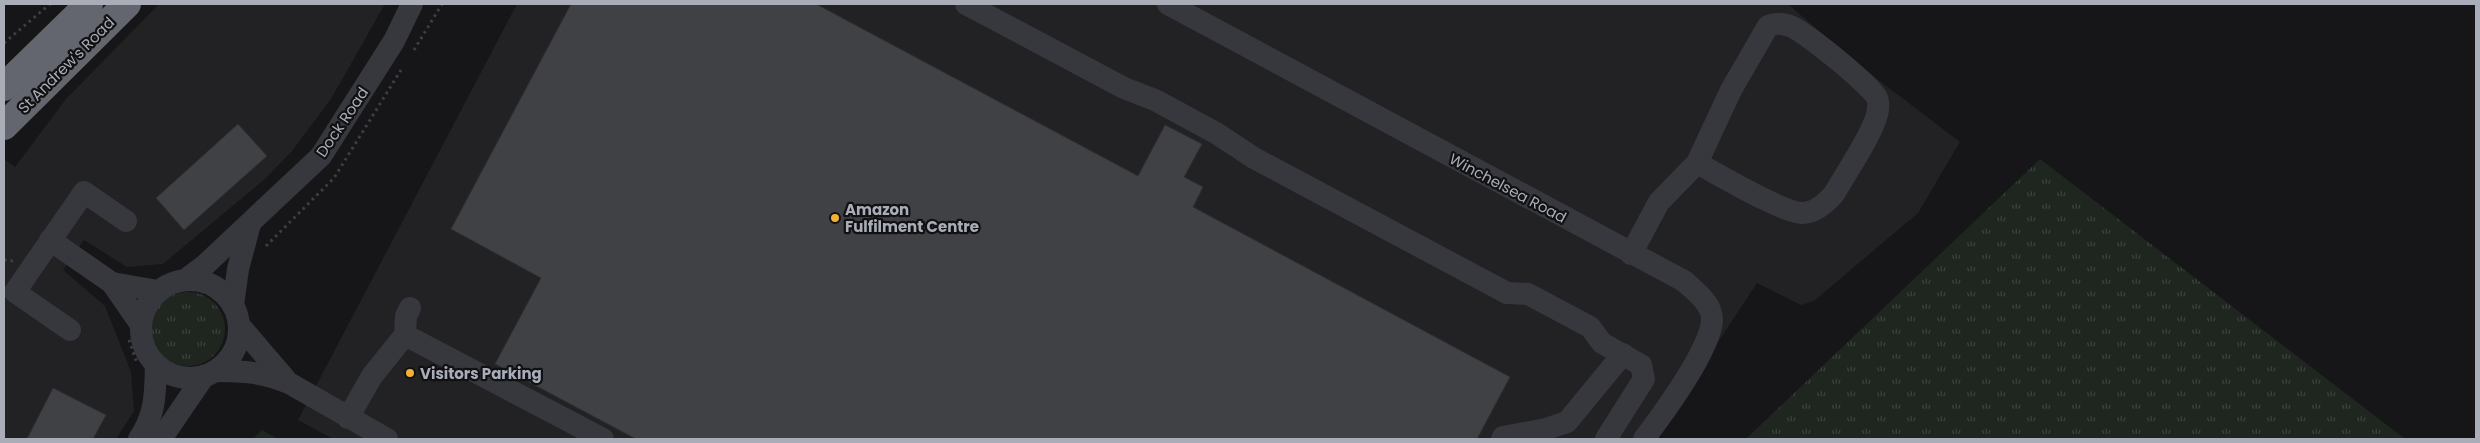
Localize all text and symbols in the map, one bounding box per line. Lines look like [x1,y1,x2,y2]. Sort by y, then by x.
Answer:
street label: St Andrew's Road [13,12,119,118]
street label: Dock Road [311,83,373,161]
street label: Winchelsea Road [1446,148,1570,228]
place label: Amazon Fulfilment Centre [845,199,979,237]
marker: Amazon Fulfilment Centre [829,212,841,224]
place label: Visitors Parking [420,363,542,384]
marker: Visitors Parking [404,367,416,379]

